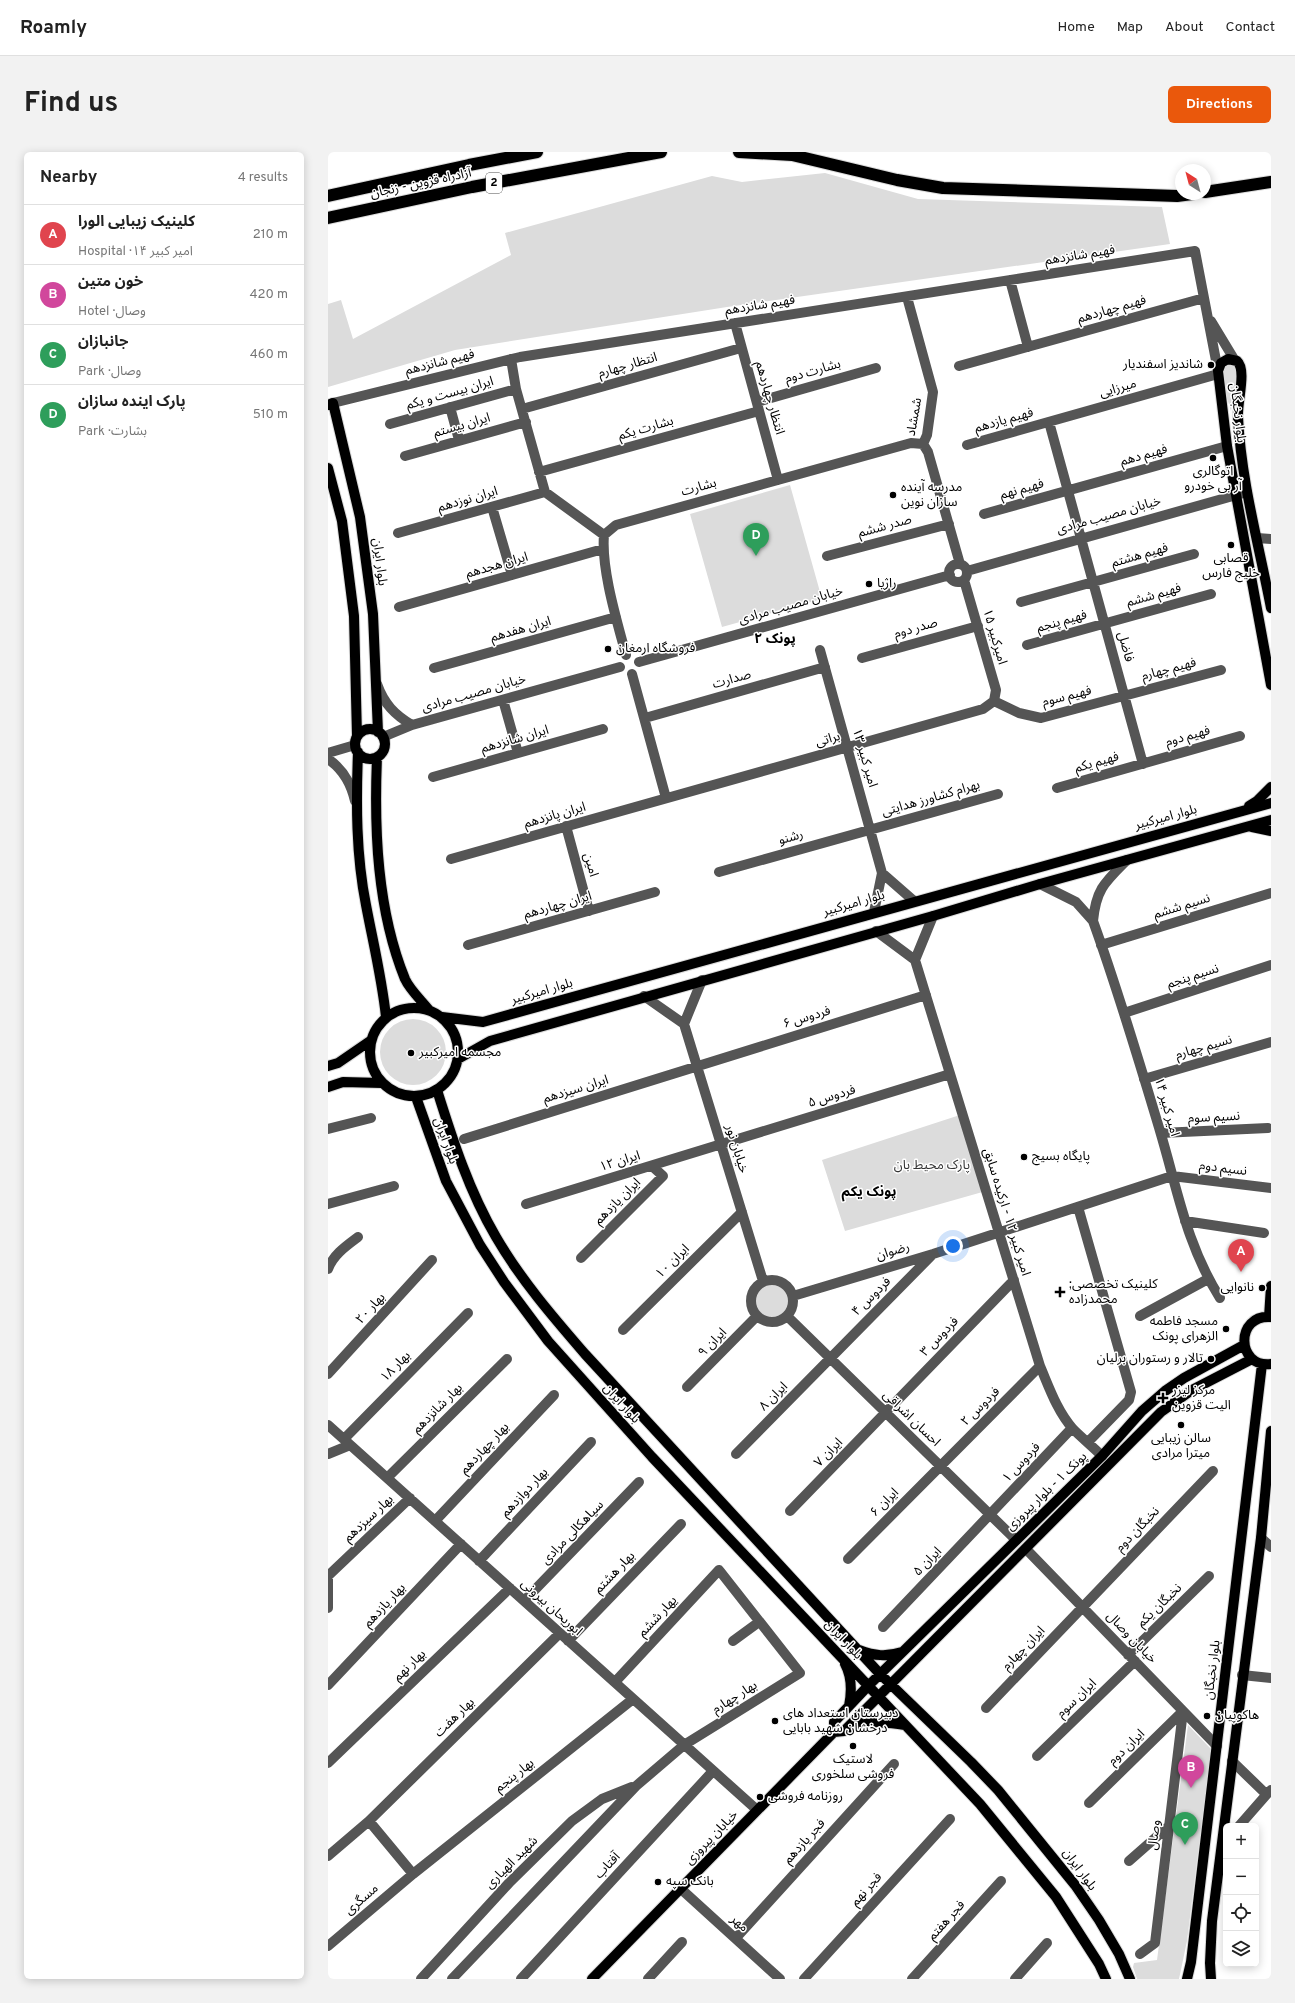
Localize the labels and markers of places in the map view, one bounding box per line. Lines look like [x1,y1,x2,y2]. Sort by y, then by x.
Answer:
place label: شاندیز اسفندیار [1122,357,1203,373]
marker: شاندیز اسفندیار [1206,360,1216,370]
marker: اتوگالری آر بی خودرو [1208,453,1218,463]
place label: اتوگالری آر بی خودرو [1184,464,1243,495]
place label: مدرسه آینده سازان نوین [901,479,962,511]
marker: مدرسه آینده سازان نوین [888,490,898,500]
pin: D [743,523,769,556]
marker: قصابی خلیج فارس [1226,540,1236,550]
place label: قصابی خلیج فارس [1202,551,1260,583]
place label: راژیا [877,576,897,592]
marker: راژیا [864,579,874,589]
place label: فروشگاه ارمغان [616,641,695,657]
marker: فروشگاه ارمغان [603,644,613,654]
place label: مجسمه امیرکبیر [418,1045,501,1061]
marker: مجسمه امیرکبیر [406,1048,416,1058]
place label: پایگاه بسیج [1032,1149,1090,1166]
marker: پایگاه بسیج [1019,1152,1029,1162]
pin: A [1228,1239,1254,1272]
place label: ;کلینیک تخصصی محمدزاده [1069,1277,1158,1308]
place label: نانوایی [1221,1280,1254,1296]
marker: نانوایی [1257,1283,1267,1293]
marker: ;کلینیک تخصصی محمدزاده [1054,1286,1066,1298]
place label: مسجد فاطمه الزهرای پونک [1150,1314,1218,1345]
marker: مسجد فاطمه الزهرای پونک [1221,1324,1231,1334]
place label: تالار و رستوران برلیان [1097,1351,1203,1367]
marker: تالار و رستوران برلیان [1206,1354,1216,1364]
place label: مرکز لیزر الیت قزوین [1171,1383,1231,1414]
marker: مرکز لیزر الیت قزوین [1157,1392,1169,1404]
marker: سالن زیبایی میترا مرادی [1176,1420,1186,1430]
place label: سالن زیبایی میترا مرادی [1151,1431,1211,1462]
place label: دبیرستان استعداد های درخشان شهید بابایی [783,1706,898,1737]
place label: هاکوپیان [1215,1708,1259,1724]
marker: هاکوپیان [1202,1711,1212,1721]
marker: دبیرستان استعداد های درخشان شهید بابایی [770,1716,780,1726]
marker: لاستیک فروشی سلخوری [848,1741,858,1751]
place label: لاستیک فروشی سلخوری [812,1752,895,1783]
pin: B [1178,1755,1204,1788]
place label: روزنامه فروشی [768,1789,843,1805]
marker: روزنامه فروشی [755,1792,765,1802]
pin: C [1172,1812,1198,1845]
place label: بانک سپه [666,1874,714,1890]
marker: بانک سپه [653,1877,663,1887]

